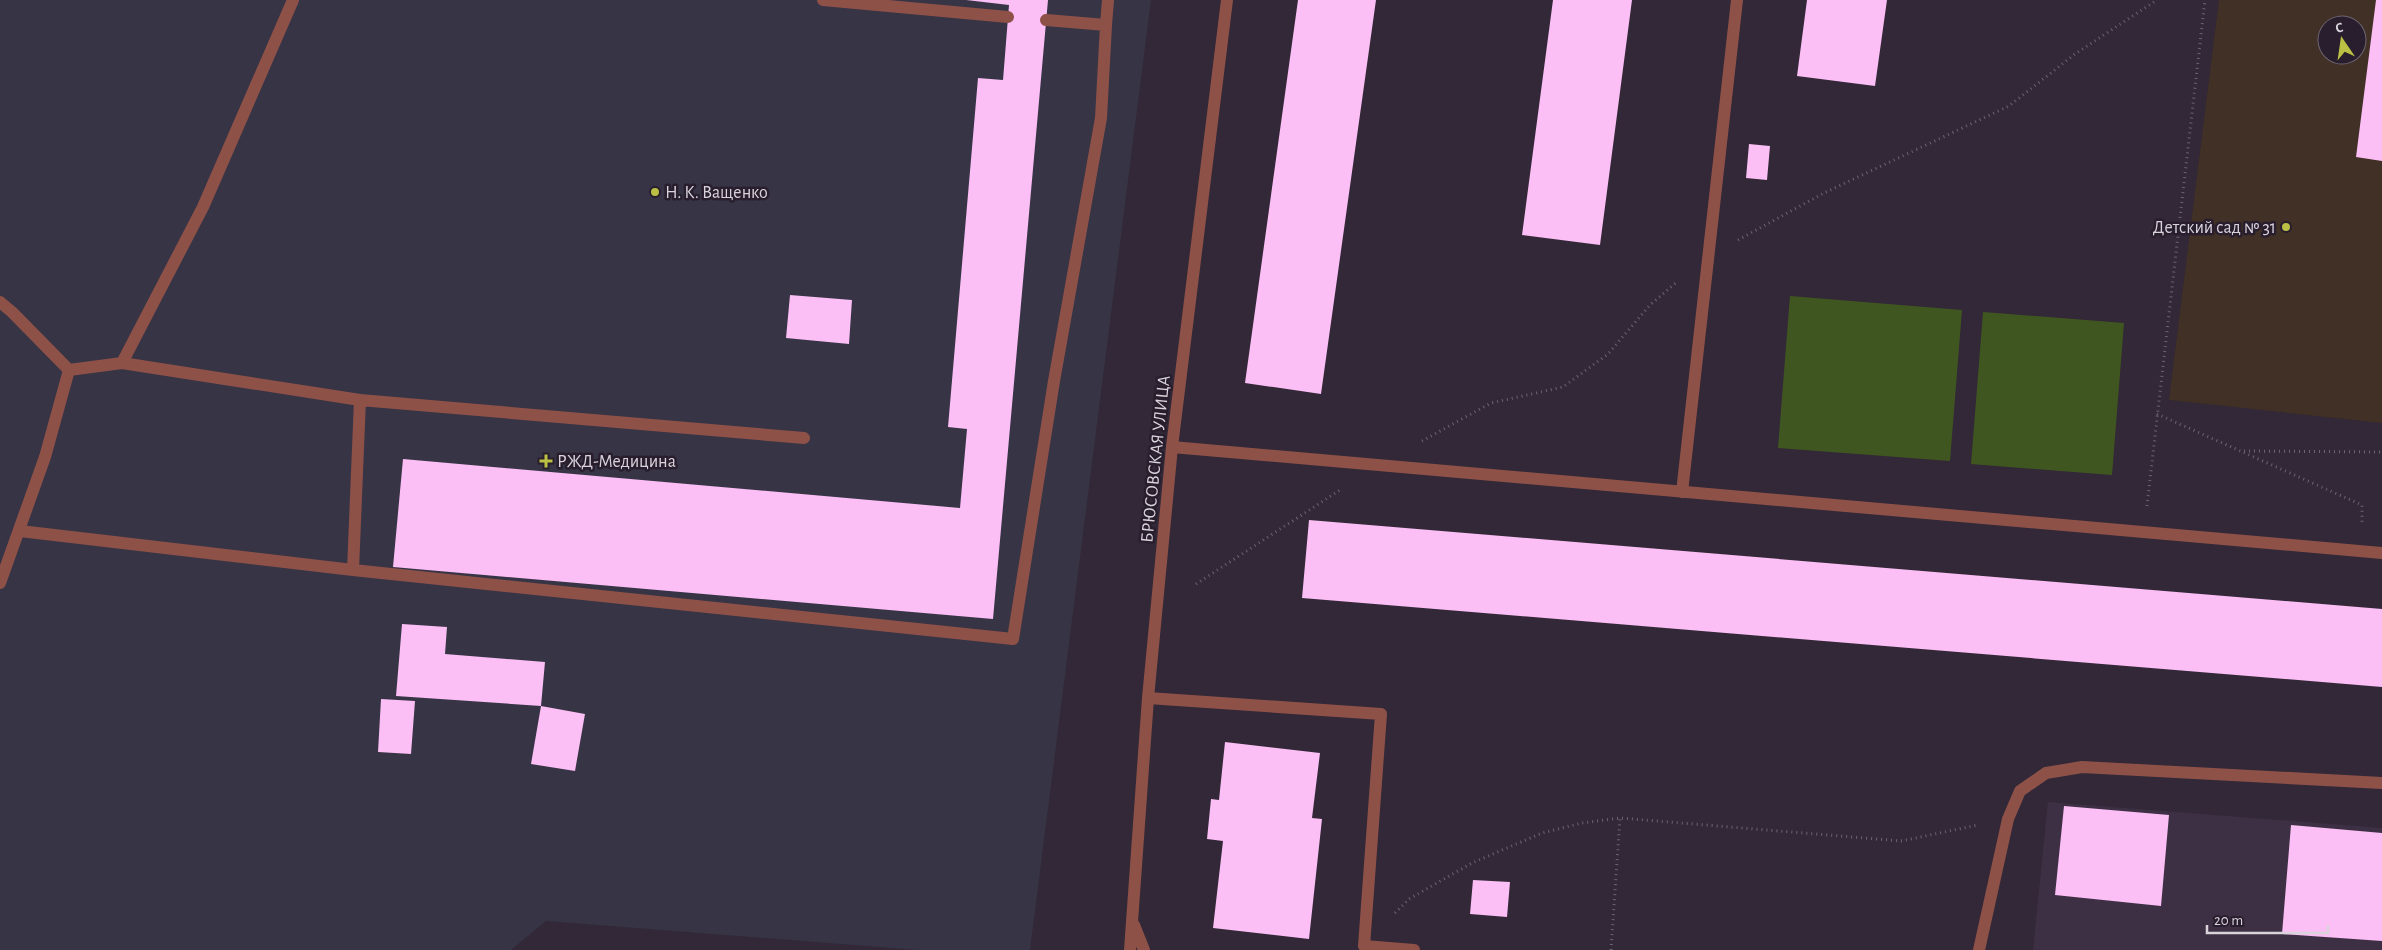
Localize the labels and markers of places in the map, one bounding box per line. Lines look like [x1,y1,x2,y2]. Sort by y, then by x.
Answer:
place label: Н. К. Ващенко [665,184,768,202]
marker: Н. К. Ващенко [649,186,661,198]
place label: Детский сад № 31 [2153,219,2276,237]
marker: Детский сад № 31 [2280,221,2292,233]
place label: РЖД-Медицина [557,453,676,471]
marker: РЖД-Медицина [539,454,553,468]

